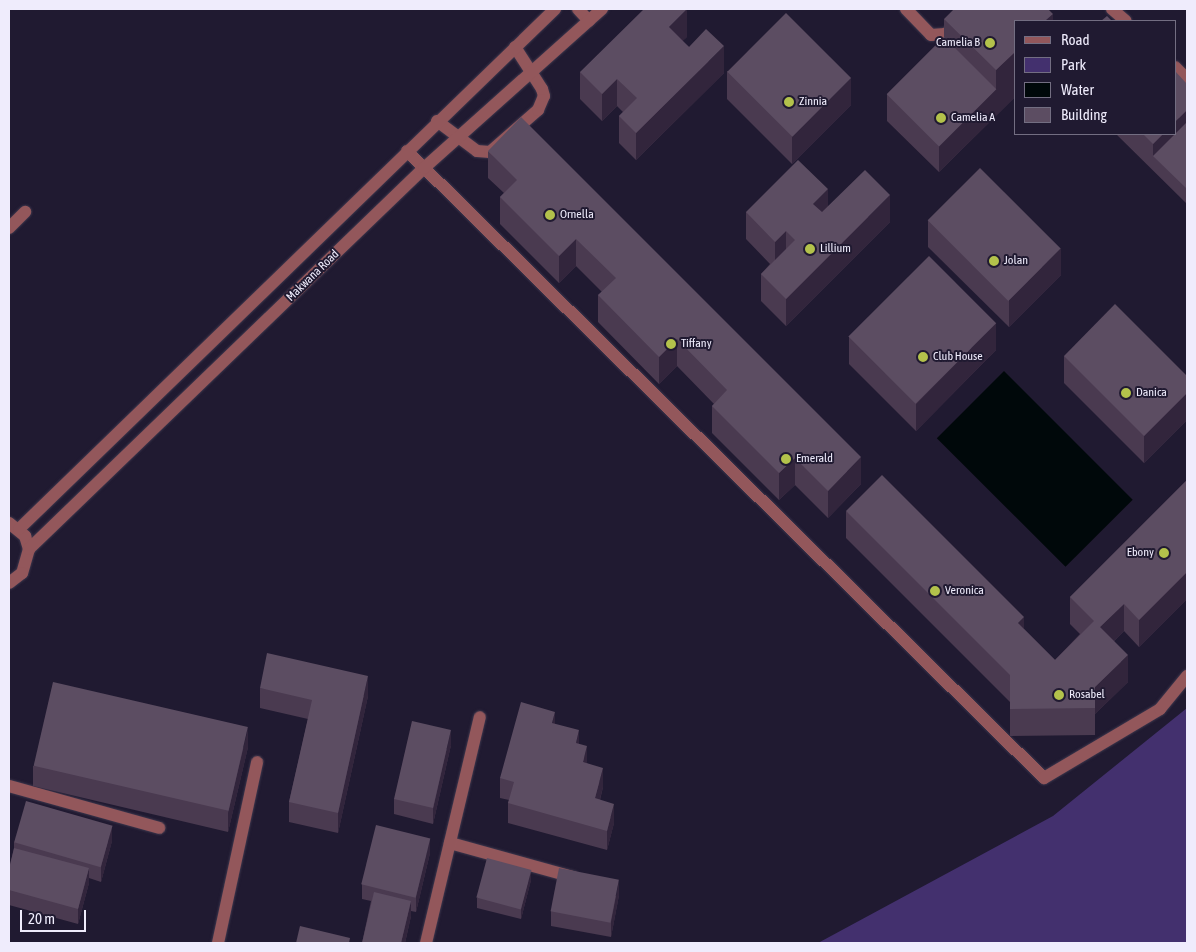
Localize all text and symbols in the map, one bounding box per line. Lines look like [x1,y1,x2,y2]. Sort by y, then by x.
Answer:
legend [1014,20,1176,135]
text: Road [1061,31,1090,48]
place label: Camelia B [936,36,980,50]
marker: Camelia B [984,37,996,49]
text: Park [1061,56,1086,73]
text: Water [1061,81,1094,98]
place label: Zinnia [799,95,827,109]
marker: Zinnia [783,96,795,108]
text: Building [1061,106,1107,123]
place label: Camelia A [951,111,995,125]
marker: Camelia A [935,112,947,124]
place label: Ornella [560,208,594,222]
marker: Ornella [544,209,556,221]
place label: Lillium [820,242,851,256]
marker: Lillium [804,243,816,255]
street label: Makwana Road [284,247,342,305]
place label: Jolan [1004,254,1028,268]
marker: Jolan [988,255,1000,267]
place label: Tiffany [681,337,712,351]
marker: Tiffany [665,338,677,350]
place label: Club House [933,350,983,364]
marker: Club House [917,351,929,363]
place label: Danica [1136,386,1167,400]
marker: Danica [1120,387,1132,399]
place label: Emerald [796,452,833,466]
marker: Emerald [780,453,792,465]
place label: Ebony [1127,546,1154,560]
marker: Ebony [1158,547,1170,559]
place label: Veronica [945,584,984,598]
marker: Veronica [929,585,941,597]
place label: Rosabel [1069,688,1105,702]
marker: Rosabel [1053,689,1065,701]
scale bar [22,900,89,932]
text: 20 m [28,910,55,927]

